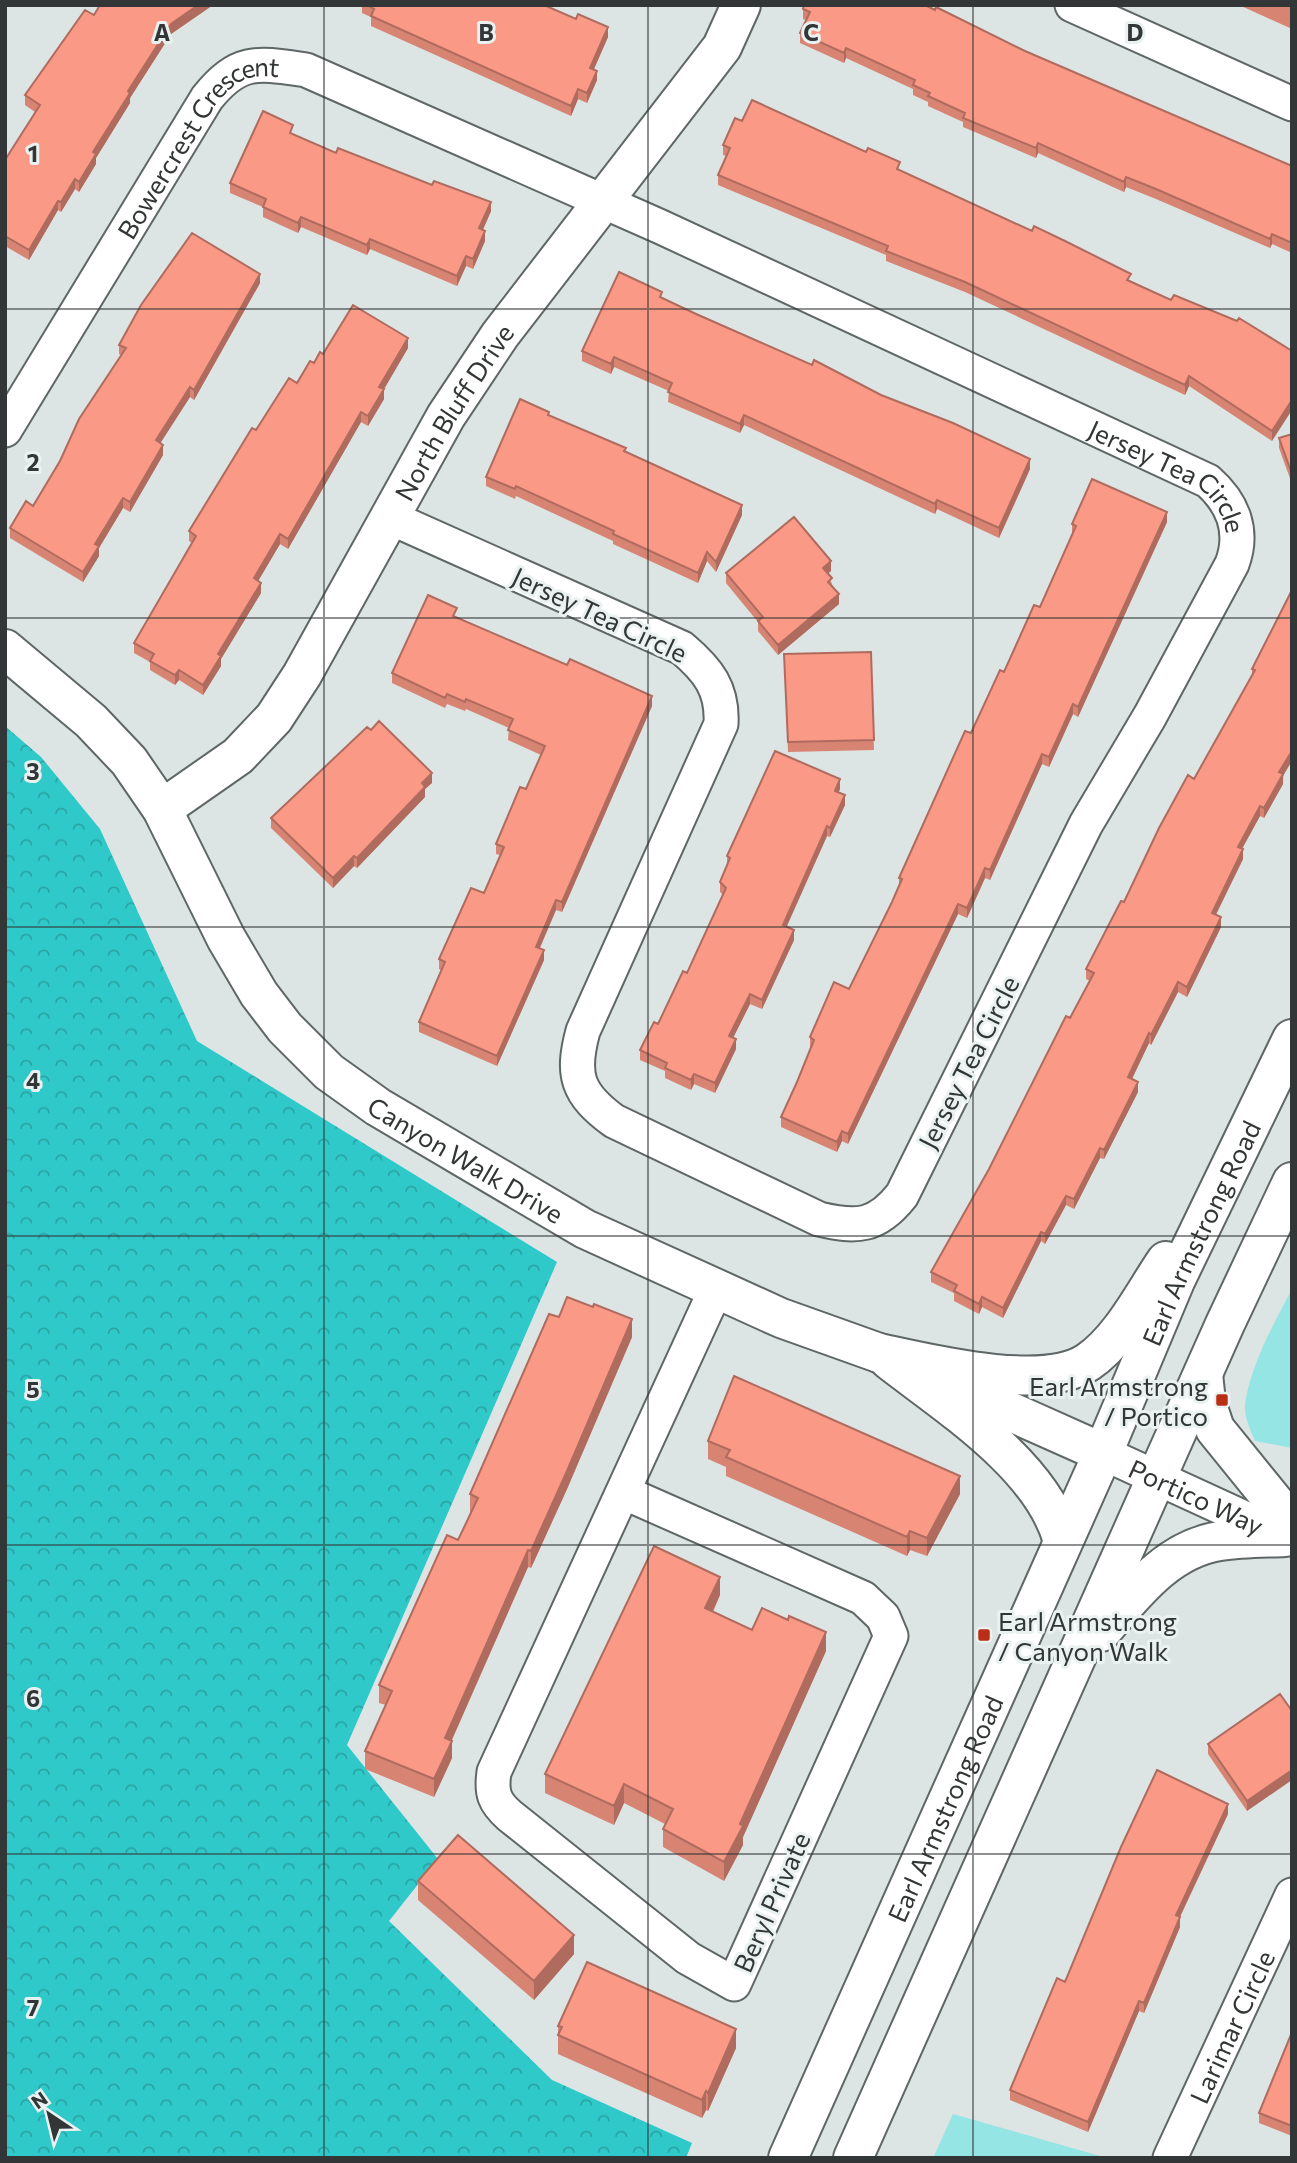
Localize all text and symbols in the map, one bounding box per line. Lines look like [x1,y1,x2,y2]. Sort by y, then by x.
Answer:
text: A [154,18,171,46]
text: B [478,18,494,46]
text: C [803,18,819,46]
text: D [1127,18,1144,46]
street label: Bowercrest Crescent [110,50,281,244]
text: 1 [28,139,38,167]
street label: North Bluff Drive [387,317,519,505]
street label: Jersey Tea Circle [1084,412,1252,535]
text: 2 [26,448,40,476]
street label: Jersey Tea Circle [508,560,692,668]
text: 3 [26,757,40,785]
street label: Jersey Tea Circle [911,971,1025,1153]
text: 4 [26,1066,40,1094]
street label: Canyon Walk Drive [363,1089,569,1229]
street label: Earl Armstrong Road [1135,1115,1266,1350]
place label: Earl Armstrong / Portico [1029,1370,1208,1431]
text: 5 [26,1375,40,1403]
marker: Earl Armstrong / Portico [1214,1392,1230,1408]
street label: Portico Way [1124,1452,1269,1540]
place label: Earl Armstrong / Canyon Walk [998,1605,1177,1666]
marker: Earl Armstrong / Canyon Walk [976,1627,992,1643]
text: 6 [26,1684,40,1712]
street label: Earl Armstrong Road [880,1690,1008,1926]
street label: Beryl Private [726,1827,816,1977]
street label: Larimar Circle [1182,1945,1280,2108]
text: 7 [27,1993,39,2021]
north arrow [14,2079,84,2149]
text: N [27,2086,51,2113]

